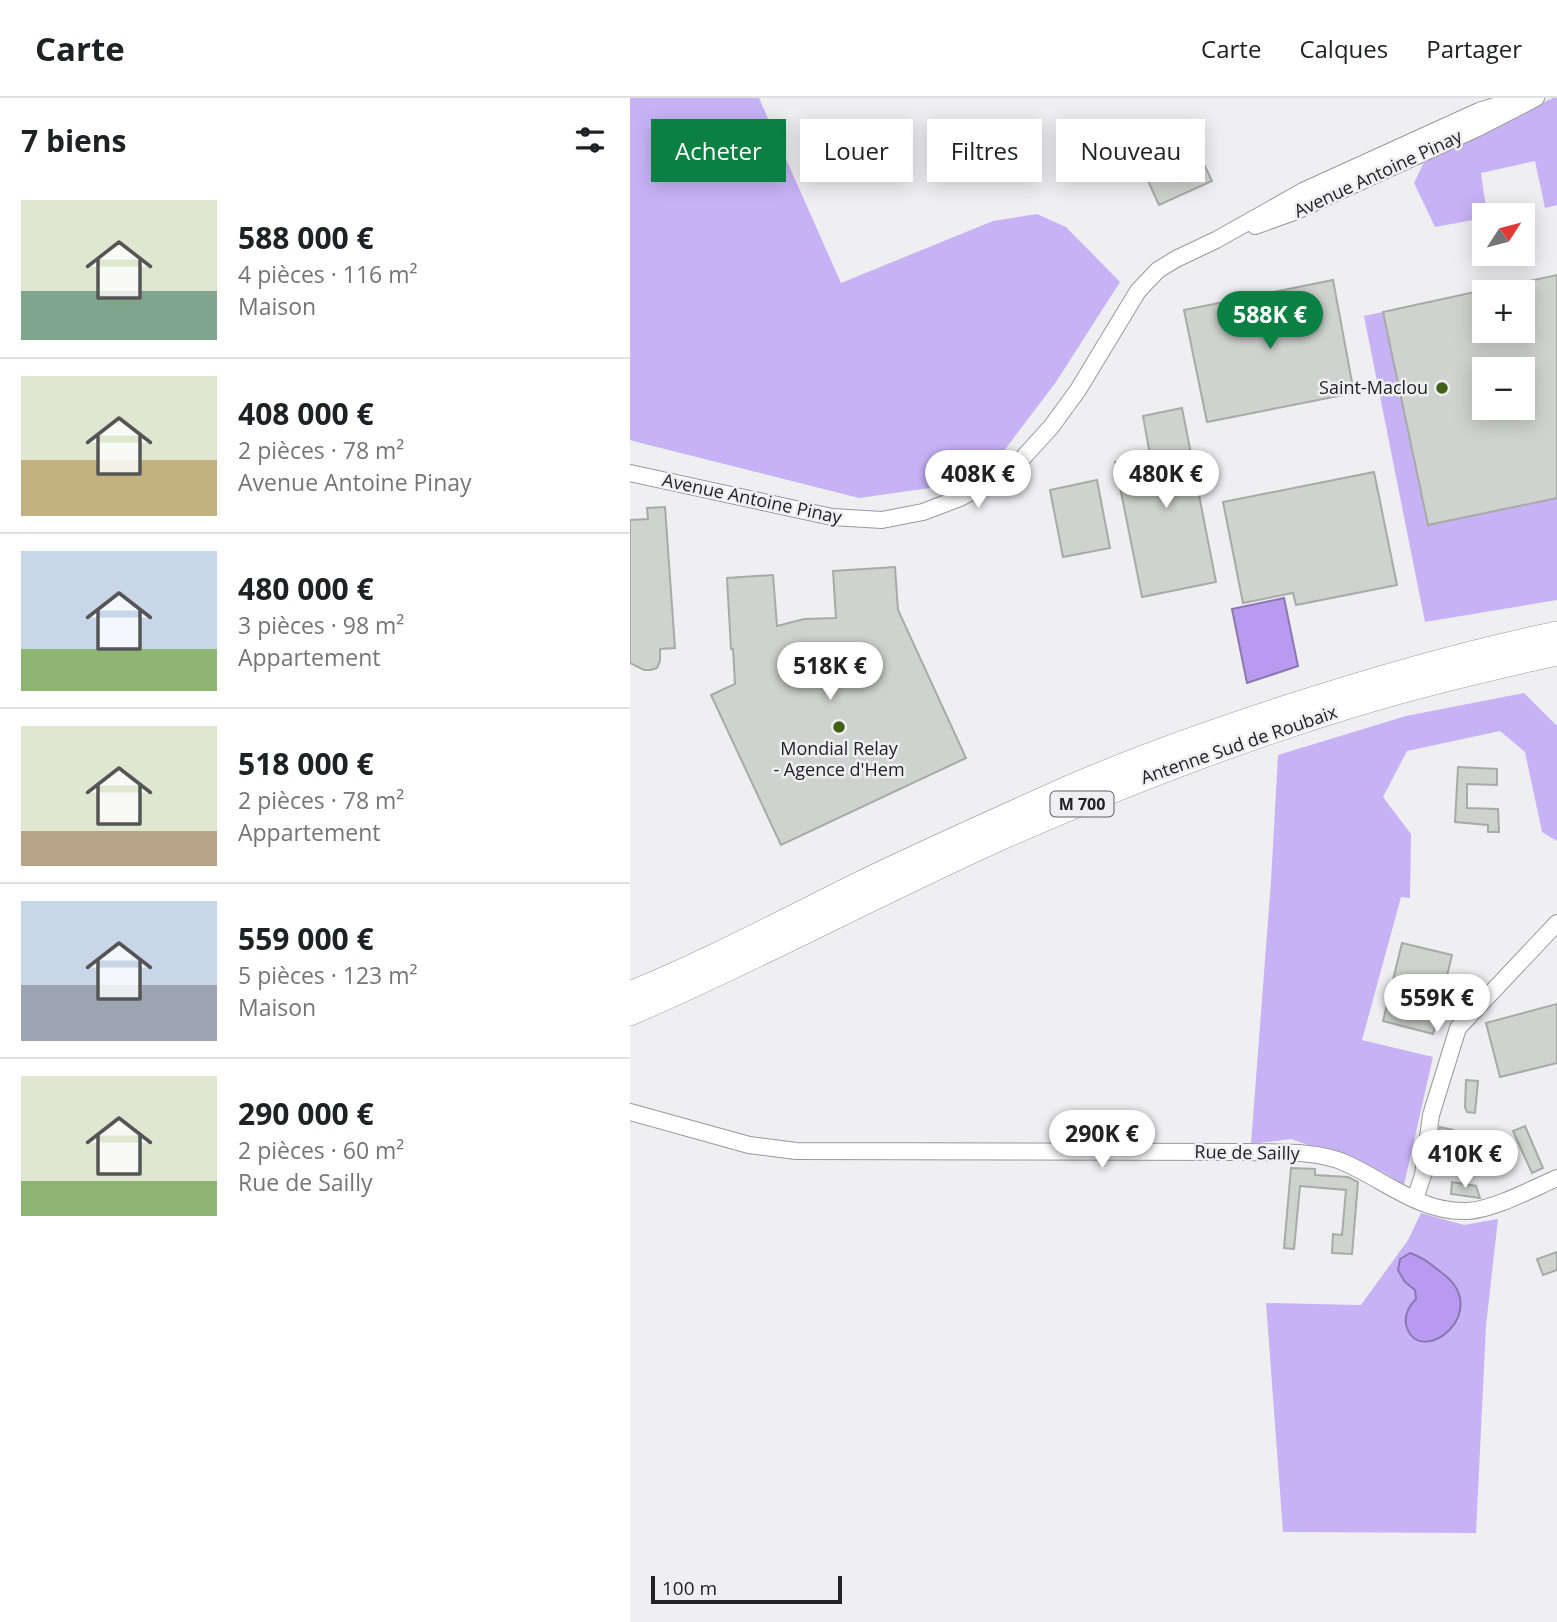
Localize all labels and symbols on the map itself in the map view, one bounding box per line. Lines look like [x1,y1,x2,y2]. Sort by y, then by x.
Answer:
street label: Avenue Antoine Pinay [1290,123,1466,223]
north arrow [1472,203,1535,266]
pin: 588K € [1213,292,1327,351]
place label: Saint-Maclou [1319,375,1428,399]
marker: Saint-Maclou [1434,380,1450,396]
pin: 408K € [921,450,1035,510]
pin: 480K € [1109,450,1223,510]
street label: Avenue Antoine Pinay [660,467,845,529]
pin: 518K € [773,642,887,702]
street label: Antenne Sud de Roubaix [1137,699,1341,789]
marker: Mondial Relay - Agence d'Hem [831,719,847,735]
place label: Mondial Relay - Agence d'Hem [773,736,905,781]
road number: M 700 [1050,792,1114,817]
pin: 559K € [1380,974,1494,1034]
pin: 290K € [1045,1110,1159,1170]
pin: 410K € [1408,1130,1522,1190]
street label: Rue de Sailly [1194,1139,1301,1165]
scale bar [651,1573,842,1605]

